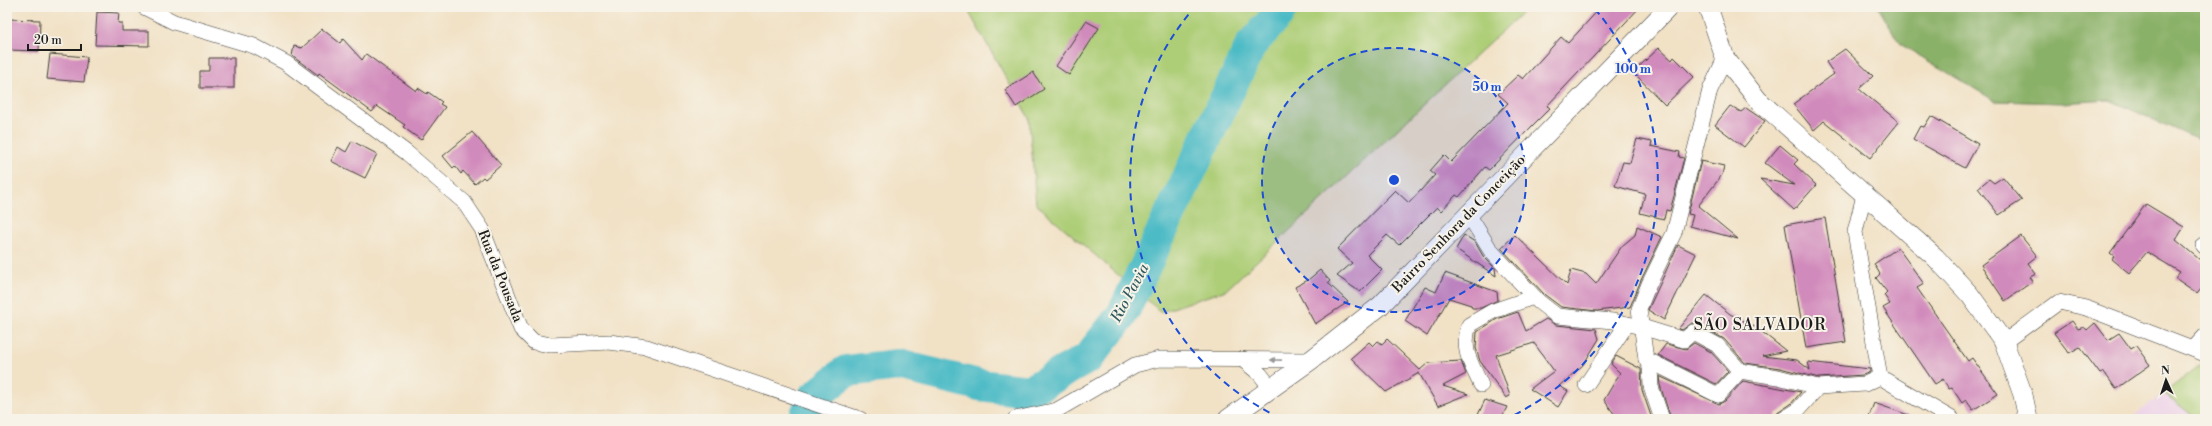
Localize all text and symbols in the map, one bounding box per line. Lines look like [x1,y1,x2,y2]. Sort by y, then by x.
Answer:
scale bar [28,26,81,52]
text: 20 m [34,33,62,48]
text: 100 m [1615,62,1651,77]
text: 50 m [1472,80,1502,95]
street label: Bairro Senhora da Conceição [1388,151,1530,297]
centre of rings [1387,173,1401,187]
street label: Rua da Pousada [473,227,527,326]
water label: Rio Pavia [1106,260,1154,326]
district label: SÃO SALVADOR [1694,312,1826,335]
one-way arrow [1269,357,1282,363]
north arrow [2146,360,2186,400]
text: N [2161,364,2171,378]

